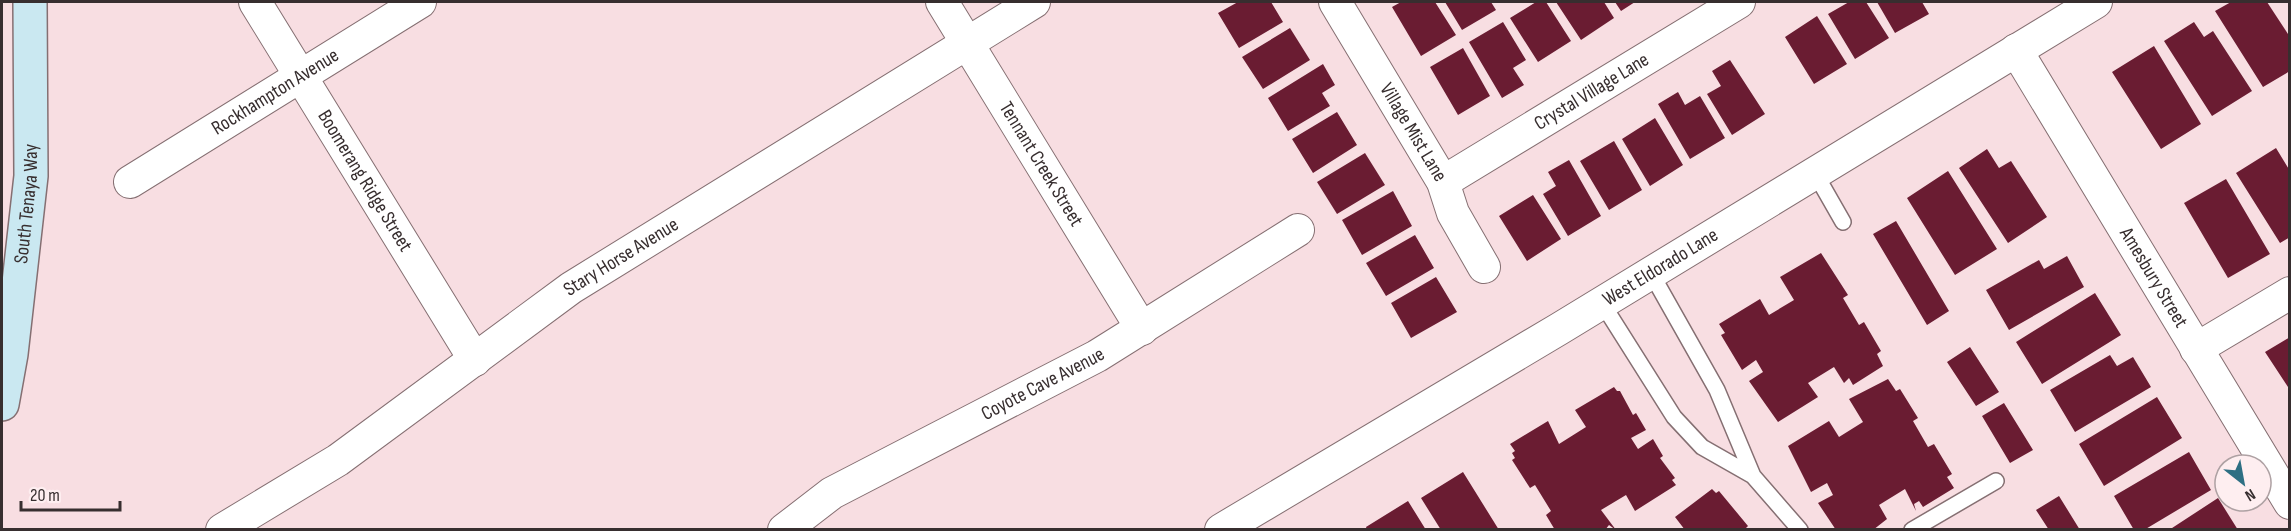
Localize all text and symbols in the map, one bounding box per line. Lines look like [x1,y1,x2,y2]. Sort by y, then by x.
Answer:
street label: Rockhampton Avenue [207,43,343,140]
street label: Crystal Village Lane [1530,48,1653,136]
street label: Village Mist Lane [1374,79,1452,186]
street label: Tennant Creek Street [994,97,1088,231]
street label: Boomerang Ridge Street [312,106,418,256]
street label: South Tenaya Way [9,143,43,265]
street label: Stary Horse Avenue [559,213,683,301]
street label: Amesbury Street [2114,222,2193,332]
street label: West Eldorado Lane [1598,223,1722,311]
street label: Coyote Cave Avenue [977,342,1109,426]
north arrow [2213,453,2273,513]
scale bar [21,474,120,512]
text: N [2241,484,2259,505]
text: 20 m [30,485,60,506]

